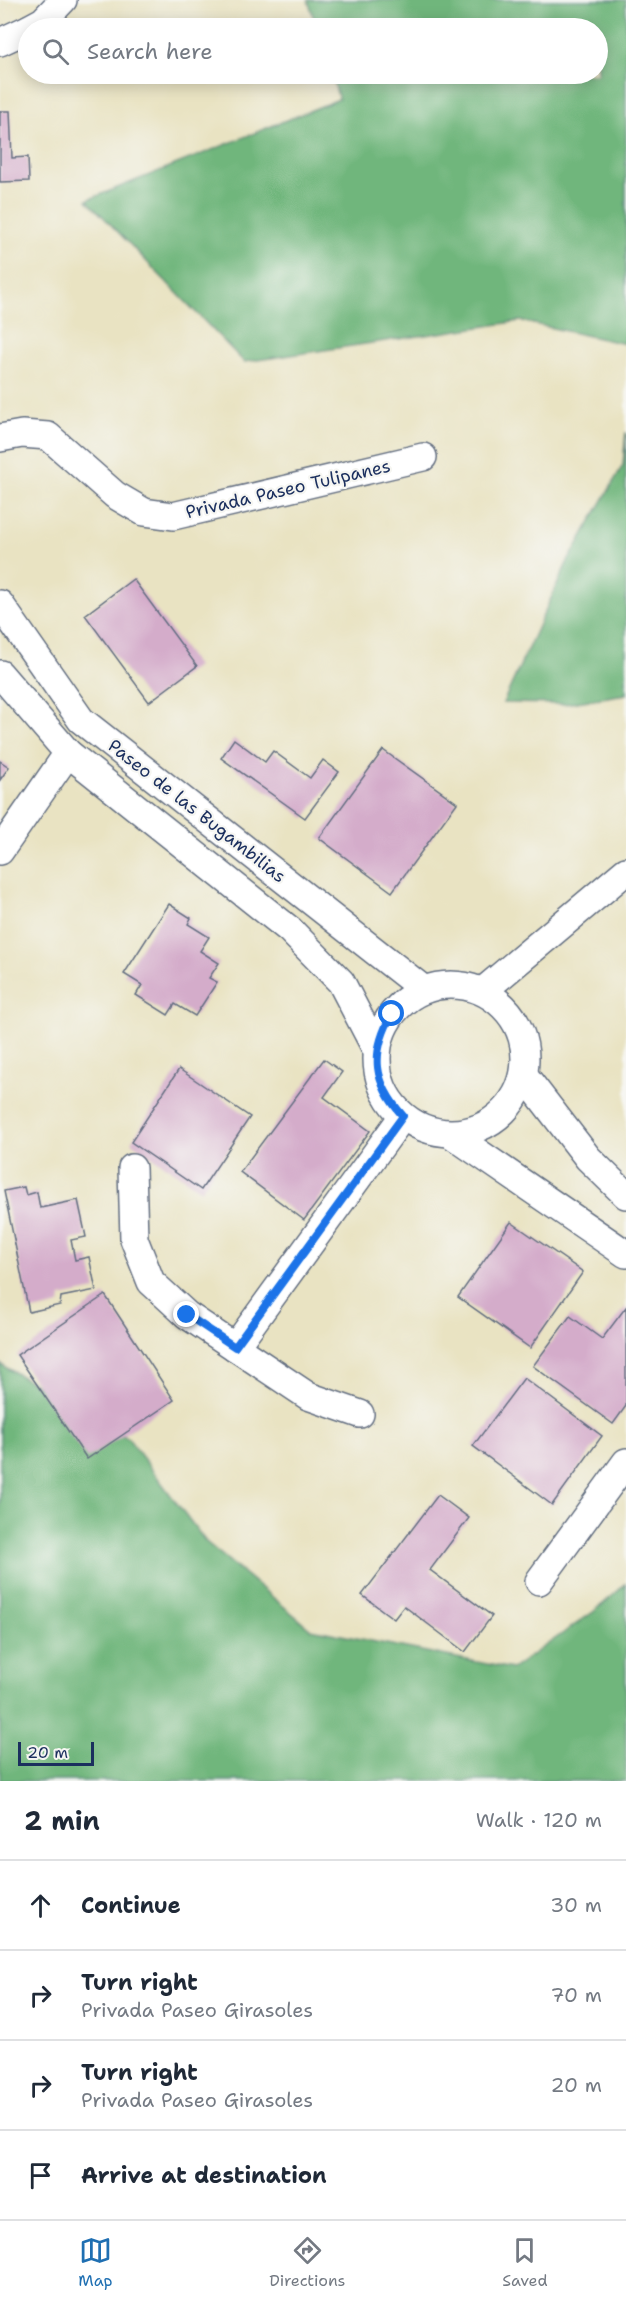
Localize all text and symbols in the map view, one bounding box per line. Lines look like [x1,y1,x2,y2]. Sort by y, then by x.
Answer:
search box [18,18,608,84]
icon: search [39,35,72,68]
text: Search here [87,37,213,66]
street label: Privada Paseo Tulipanes [183,454,393,524]
street label: Paseo de las Bugambilias [103,734,291,888]
route start [378,1000,404,1026]
route end [173,1301,199,1327]
scale bar [18,1739,94,1766]
text: 20 m [27,1742,68,1763]
text: 2 min [24,1803,100,1838]
text: Walk · 120 m [476,1807,602,1833]
icon: ahead [24,1889,57,1922]
text: Continue [81,1891,181,1920]
text: 30 m [550,1892,602,1918]
text: Turn right [81,1968,198,1997]
icon: right [24,1979,57,2012]
text: 70 m [550,1982,602,2008]
text: Privada Paseo Girasoles [81,1997,313,2023]
text: Turn right [81,2058,198,2087]
icon: right [24,2069,57,2102]
text: 20 m [551,2072,602,2098]
text: Privada Paseo Girasoles [81,2087,313,2113]
icon: arrive [24,2159,57,2192]
text: Arrive at destination [81,2161,327,2190]
tab: Map [78,2234,113,2291]
tab: Directions [269,2234,346,2291]
tab: Saved [502,2234,548,2291]

